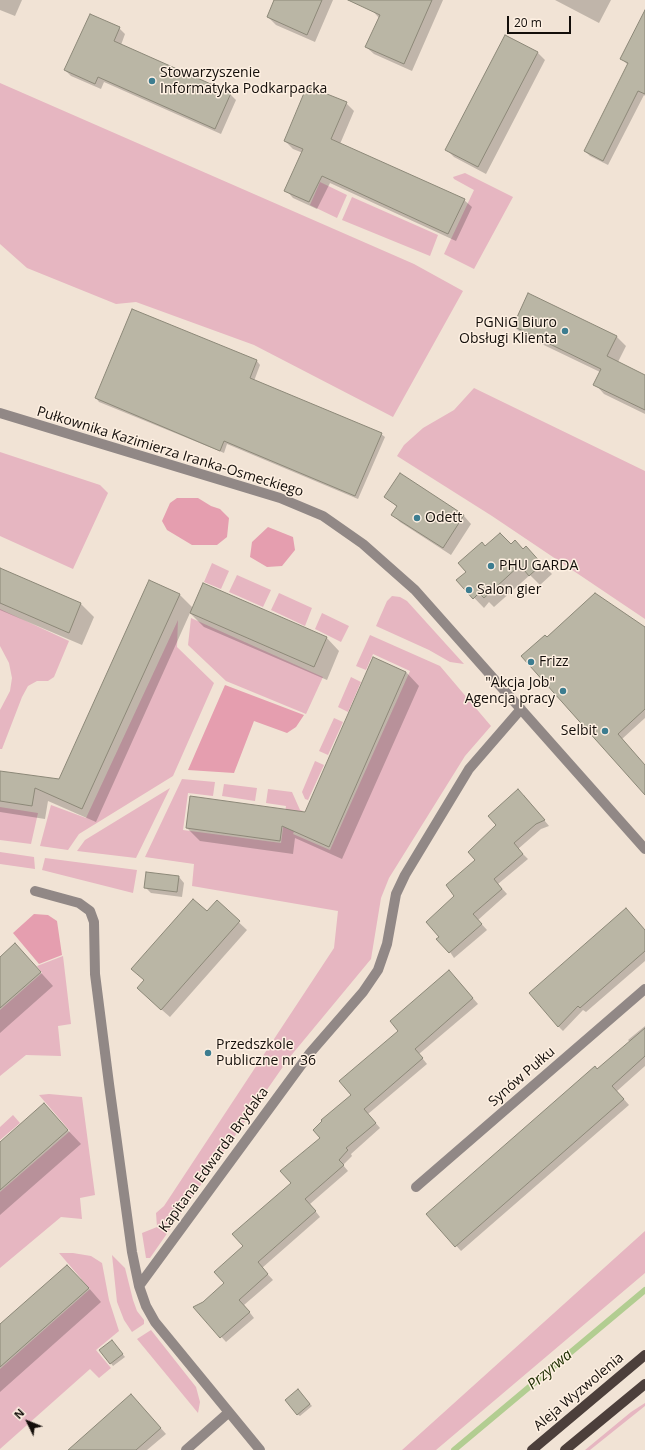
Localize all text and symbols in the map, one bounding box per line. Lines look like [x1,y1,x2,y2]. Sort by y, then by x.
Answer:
scale bar [509,8,573,34]
text: 20 m [514,14,542,31]
place label: Stowarzyszenie Informatyka Podkarpacka [160,65,327,98]
marker: Stowarzyszenie Informatyka Podkarpacka [147,76,157,86]
place label: PGNiG Biuro Obsługi Klienta [459,315,557,348]
marker: PGNiG Biuro Obsługi Klienta [560,326,570,336]
street label: Pułkownika Kazimierza Iranka-Osmeckiego [35,403,305,501]
place label: Odett [425,510,462,526]
marker: Odett [412,513,422,523]
place label: PHU GARDA [499,558,578,574]
marker: PHU GARDA [486,561,496,571]
place label: Salon gier [477,582,541,598]
marker: Salon gier [464,585,474,595]
place label: Frizz [539,654,569,670]
marker: Frizz [526,657,536,667]
place label: "Akcja Job" Agencja pracy [465,675,555,708]
marker: "Akcja Job" Agencja pracy [558,686,568,696]
place label: Selbit [561,723,597,739]
marker: Selbit [600,726,610,736]
place label: Przedszkole Publiczne nr 36 [216,1037,316,1070]
street label: Synów Pułku [485,1044,559,1110]
marker: Przedszkole Publiczne nr 36 [203,1048,213,1058]
street label: Kapitana Edwarda Brydaka [156,1084,272,1236]
water label: Przyrwa [524,1346,576,1394]
street label: Aleja Wyzwolenia [531,1349,627,1435]
north arrow [8,1402,48,1442]
text: N [10,1405,27,1422]

